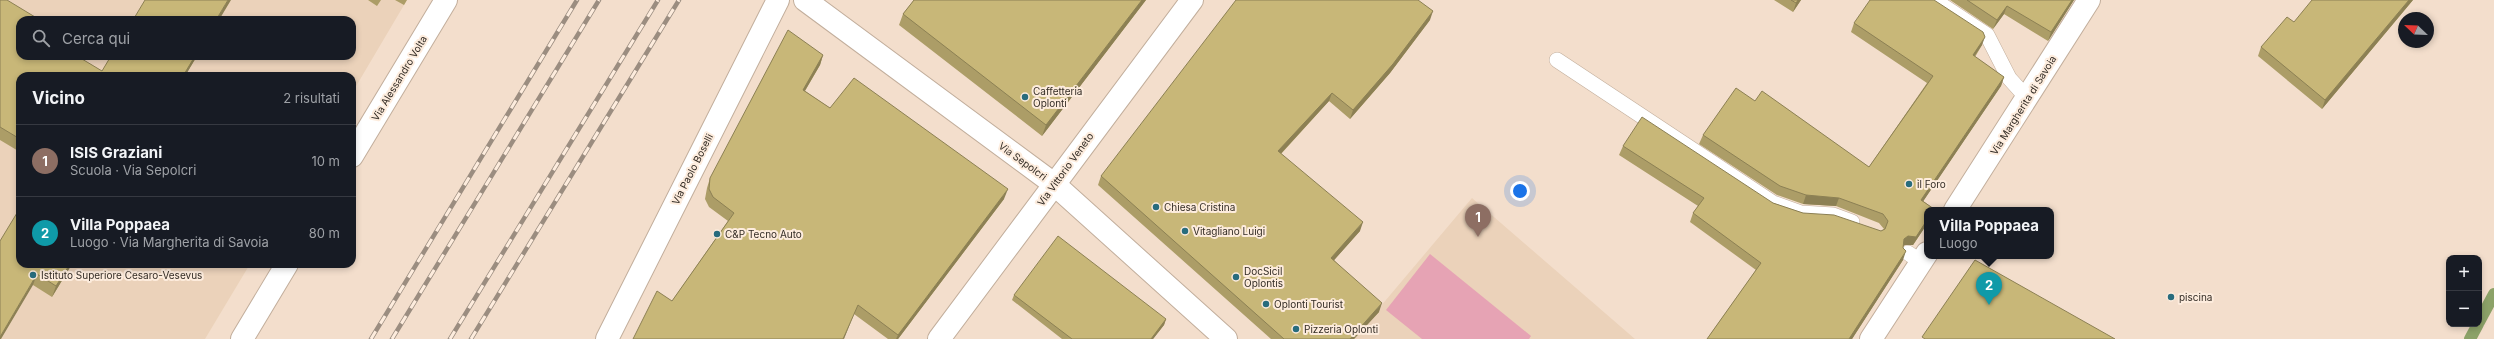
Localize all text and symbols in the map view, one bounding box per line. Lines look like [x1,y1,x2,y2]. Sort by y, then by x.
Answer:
north arrow [2398,12,2434,48]
search box [16,16,356,60]
icon: search [30,27,52,49]
text: Cerca qui [62,29,130,48]
street label: Via Alessandro Volta [369,33,429,123]
street label: Via Margherita di Savoia [1988,53,2058,157]
place label: Caffetteria Oplonti [1033,85,1082,109]
text: Vicino [32,88,85,108]
text: 2 risultati [283,90,340,106]
marker: Caffetteria Oplonti [1020,92,1030,102]
street label: Via Vittorio Veneto [1034,130,1096,208]
street label: Via Paolo Boselli [669,132,715,206]
street label: Via Sepolcri [997,140,1049,182]
text: ISIS Graziani [70,143,162,162]
text: 1 [42,153,48,169]
text: 10 m [311,153,340,169]
text: Scuola · Via Sepolcri [70,162,196,178]
place label: il Foro [1917,178,1946,190]
marker: il Foro [1904,179,1914,189]
your location [1510,181,1530,201]
place label: Chiesa Cristina [1164,201,1235,213]
marker: Chiesa Cristina [1151,202,1161,212]
pin: 1 [1465,204,1491,237]
popup [1924,207,2054,259]
text: Villa Poppaea [70,215,170,234]
text: Villa Poppaea [1939,216,2039,235]
text: 2 [41,225,49,241]
text: 80 m [309,225,340,241]
place label: Vitagliano Luigi [1193,225,1265,237]
marker: Vitagliano Luigi [1180,226,1190,236]
place label: C&P Tecno Auto [725,228,802,240]
marker: C&P Tecno Auto [712,229,722,239]
text: Luogo · Via Margherita di Savoia [70,234,269,250]
text: Luogo [1939,235,1978,251]
map controls [2446,255,2482,327]
button: + [2446,255,2482,291]
place label: DocSicil Oplontis [1244,265,1283,289]
place label: Istituto Superiore Cesaro-Vesevus [41,269,202,281]
marker: Istituto Superiore Cesaro-Vesevus [28,270,38,280]
marker: DocSicil Oplontis [1231,272,1241,282]
pin: 2 [1976,272,2002,305]
place label: piscina [2179,291,2212,303]
button: − [2446,291,2482,327]
marker: piscina [2166,292,2176,302]
place label: Oplonti Tourist [1274,298,1344,310]
marker: Oplonti Tourist [1261,299,1271,309]
place label: Pizzeria Oplonti [1304,323,1378,335]
marker: Pizzeria Oplonti [1291,324,1301,334]

